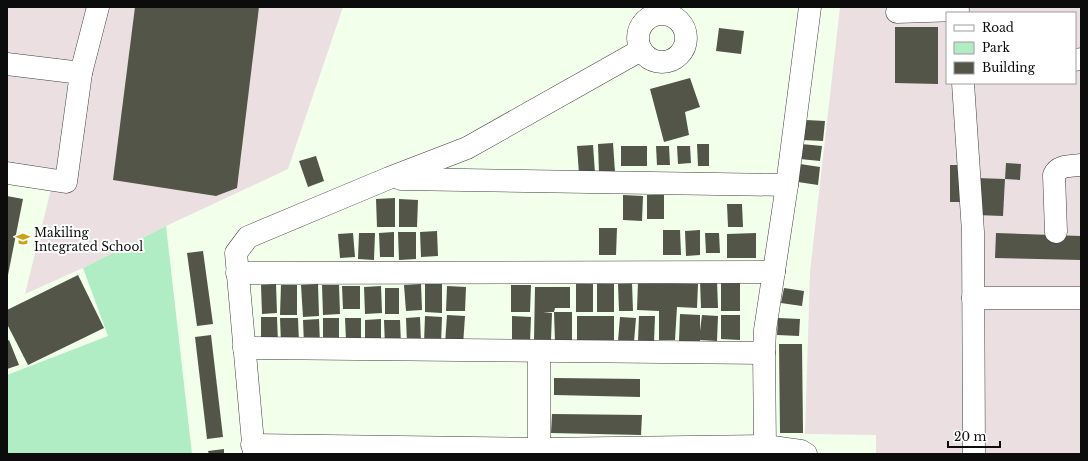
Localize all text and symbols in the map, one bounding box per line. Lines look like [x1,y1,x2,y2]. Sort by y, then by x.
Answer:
legend [946,12,1076,84]
text: Road [982,20,1014,35]
text: Park [982,40,1010,55]
text: Building [982,60,1036,75]
place label: Makiling Integrated School [34,225,143,254]
school or university icon: Makiling Integrated School [15,231,31,247]
scale bar [948,423,1000,449]
text: 20 m [954,429,986,444]

